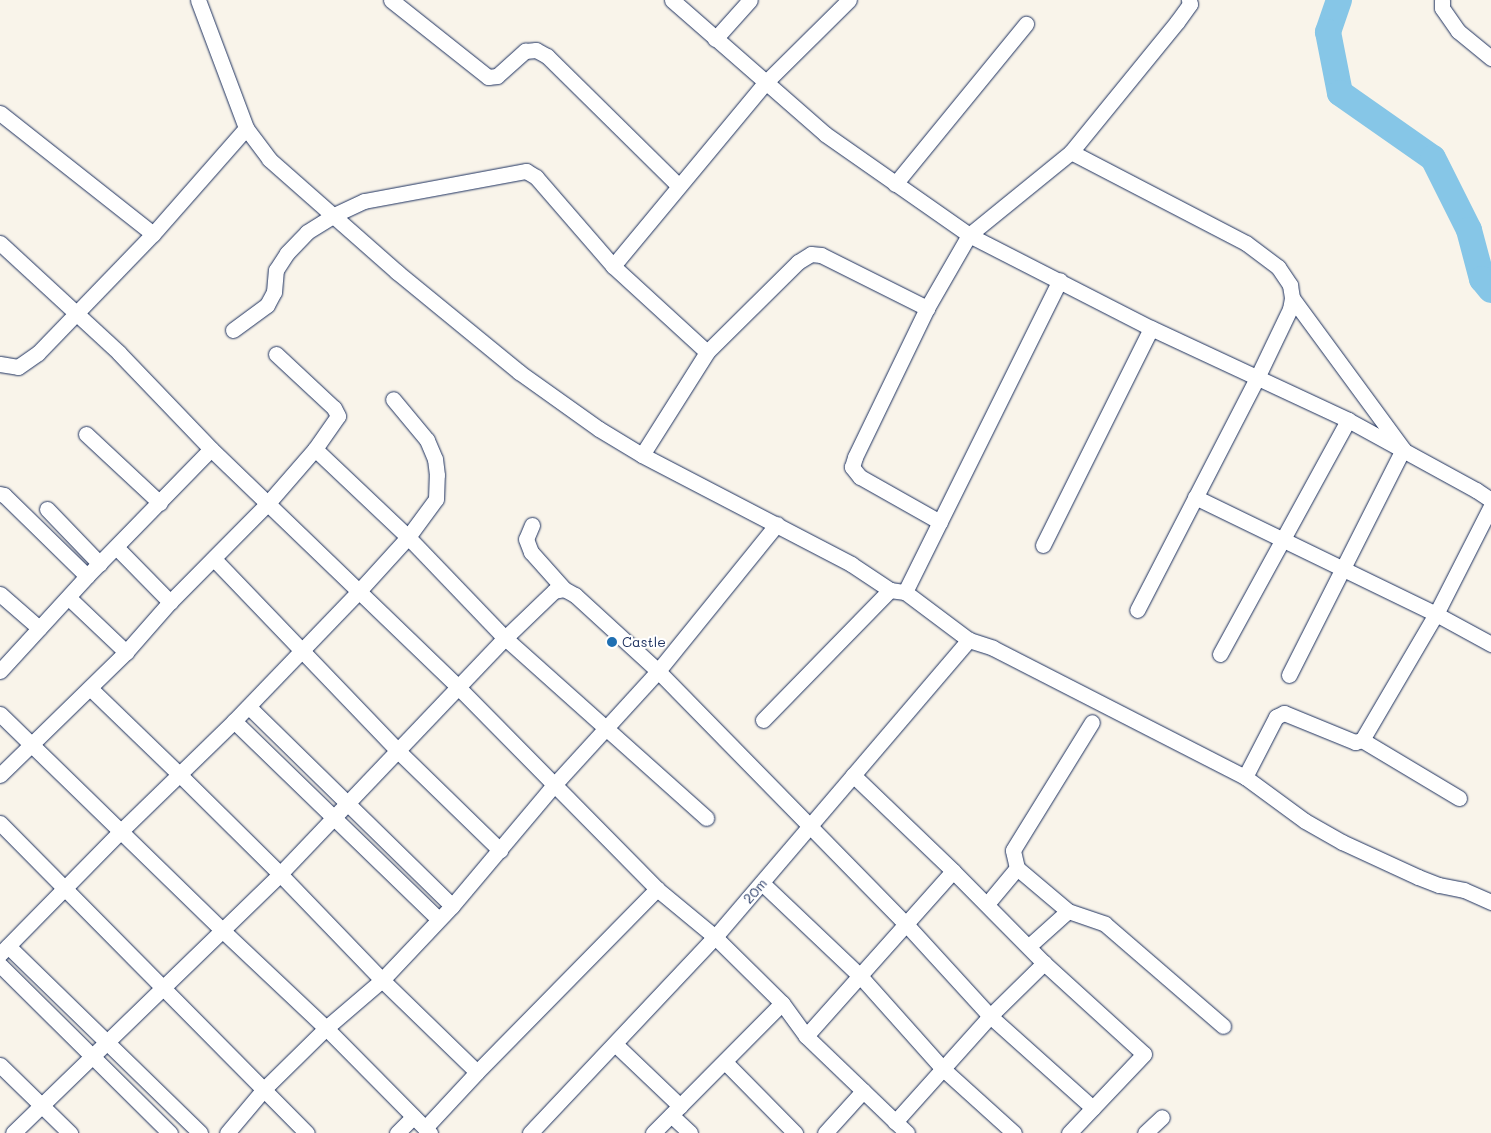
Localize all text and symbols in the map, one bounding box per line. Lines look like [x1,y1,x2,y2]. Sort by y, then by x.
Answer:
place label: Castle [622,634,666,650]
marker: Castle [606,636,618,648]
street label: 20m [740,875,770,907]

